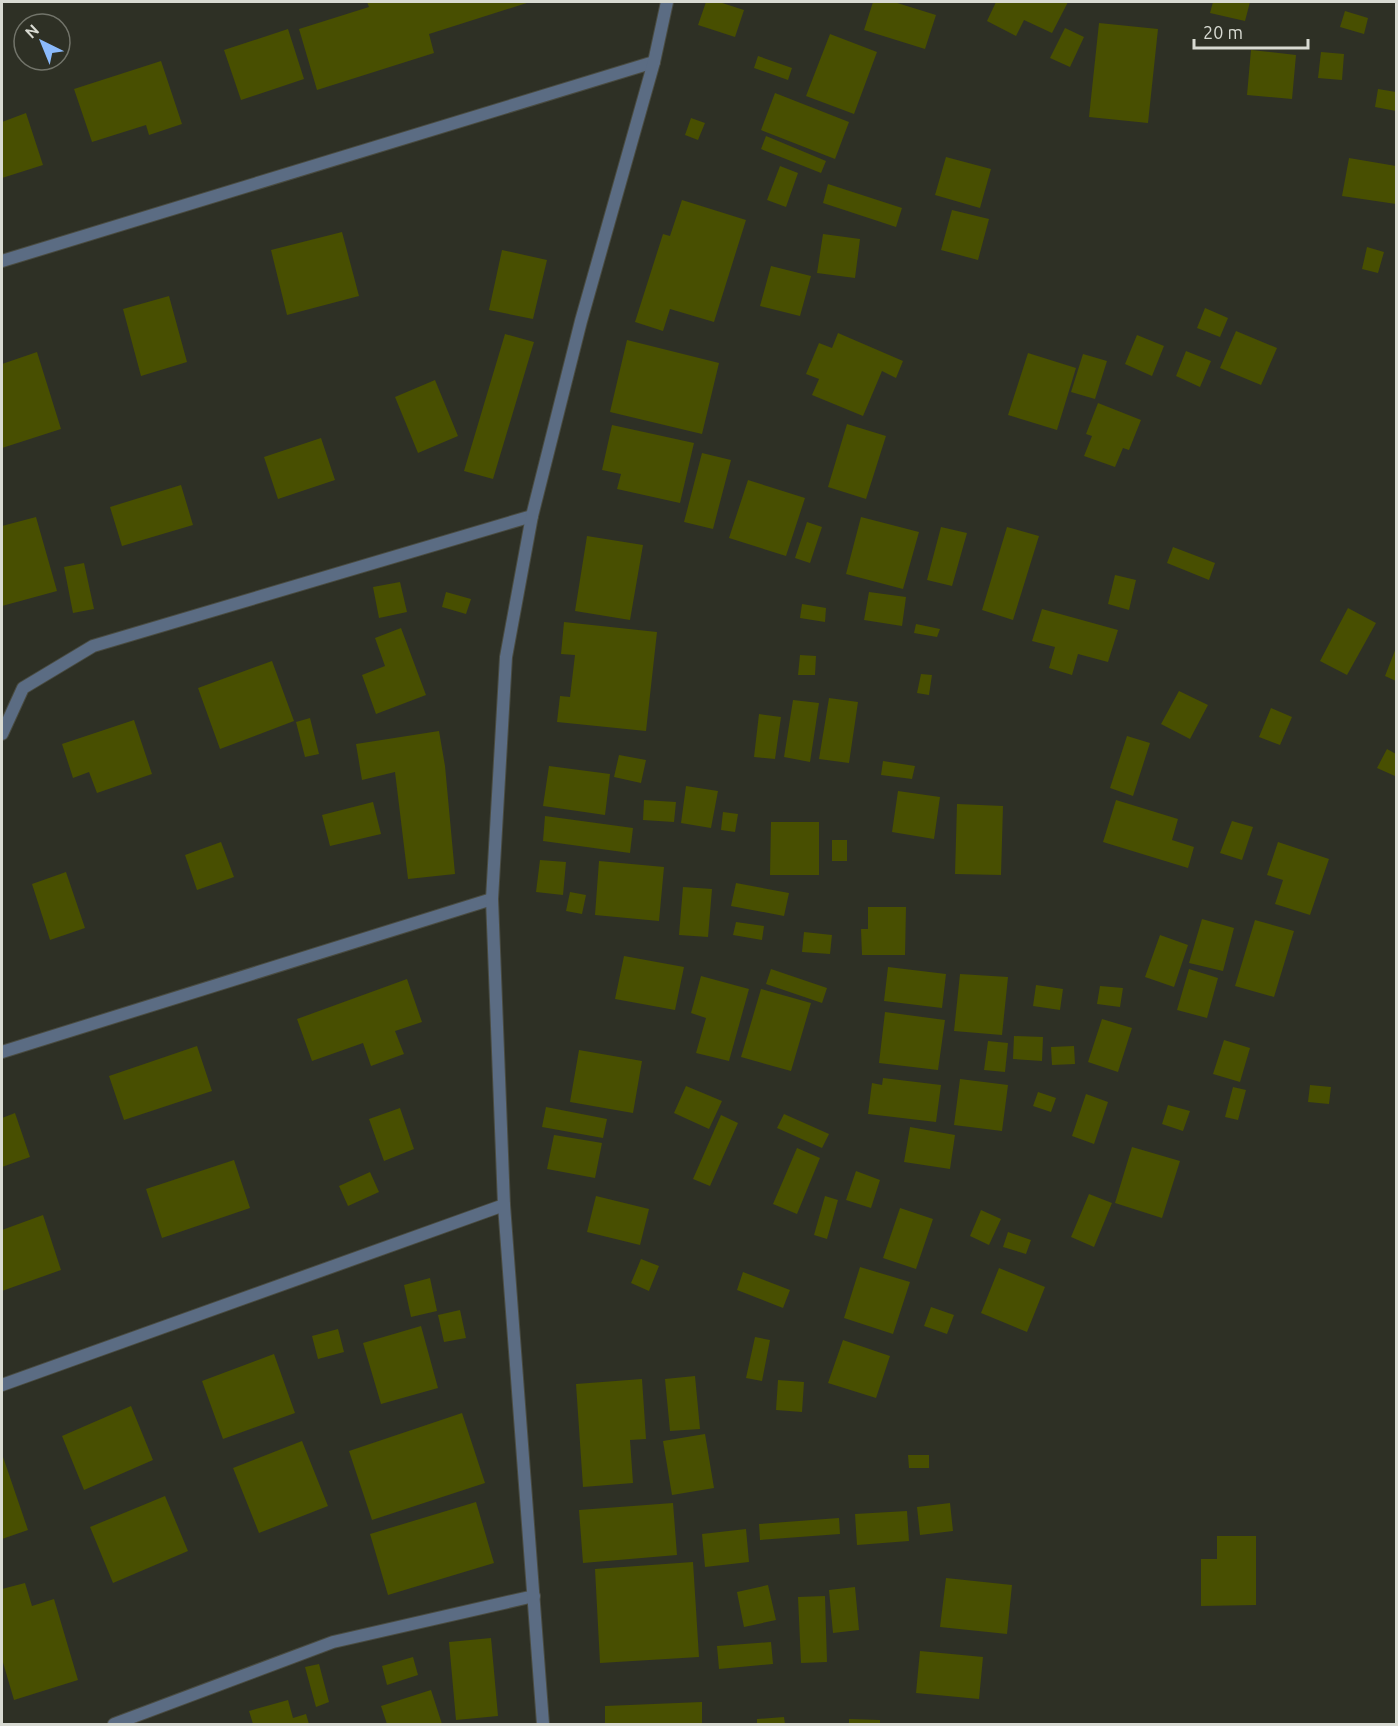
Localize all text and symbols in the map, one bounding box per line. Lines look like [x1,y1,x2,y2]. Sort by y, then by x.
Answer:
north arrow [12,12,72,72]
scale bar [1194,12,1308,50]
text: N [21,20,42,42]
text: 20 m [1203,22,1243,42]

